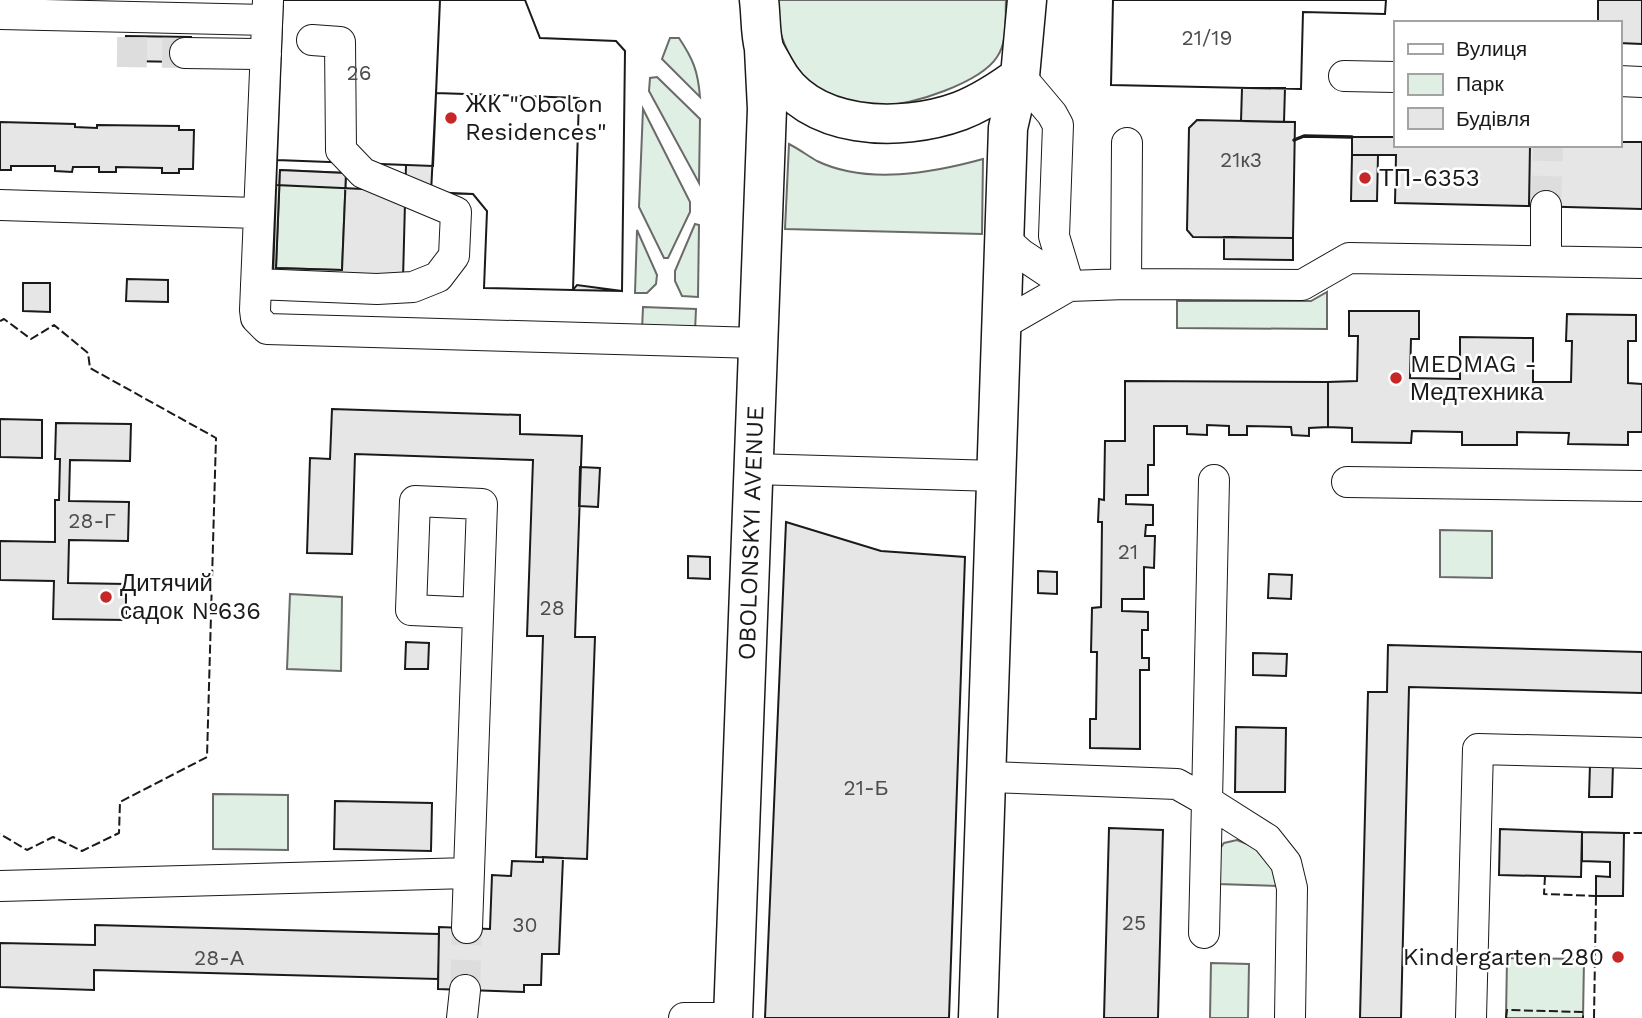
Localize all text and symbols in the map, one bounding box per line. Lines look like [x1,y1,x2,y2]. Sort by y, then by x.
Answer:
legend [1394,21,1621,147]
house number: 21/19 [1182,25,1232,50]
text: Вулиця [1456,36,1527,61]
house number: 26 [346,60,372,85]
text: Парк [1456,71,1504,96]
place label: ЖК "Obolon Residences" [465,90,607,146]
text: Будівля [1456,106,1530,131]
marker: ЖК "Obolon Residences" [443,110,459,126]
house number: 21к3 [1220,147,1262,172]
place label: ТП-6353 [1379,164,1480,192]
marker: ТП-6353 [1357,170,1373,186]
place label: MEDMAG - Медтехника [1410,350,1544,406]
marker: MEDMAG - Медтехника [1388,370,1404,386]
street label: OBOLONSKYI AVENUE [733,405,769,661]
house number: 28-Г [68,508,116,533]
house number: 21 [1118,539,1138,564]
place label: Дитячий садок №636 [120,569,261,625]
marker: Дитячий садок №636 [98,589,114,605]
house number: 28 [539,595,565,620]
house number: 21-Б [844,775,888,800]
house number: 25 [1122,910,1146,935]
house number: 30 [512,912,538,937]
place label: Kindergarten 280 [1403,943,1604,971]
house number: 28-А [194,945,244,970]
marker: Kindergarten 280 [1610,949,1626,965]

